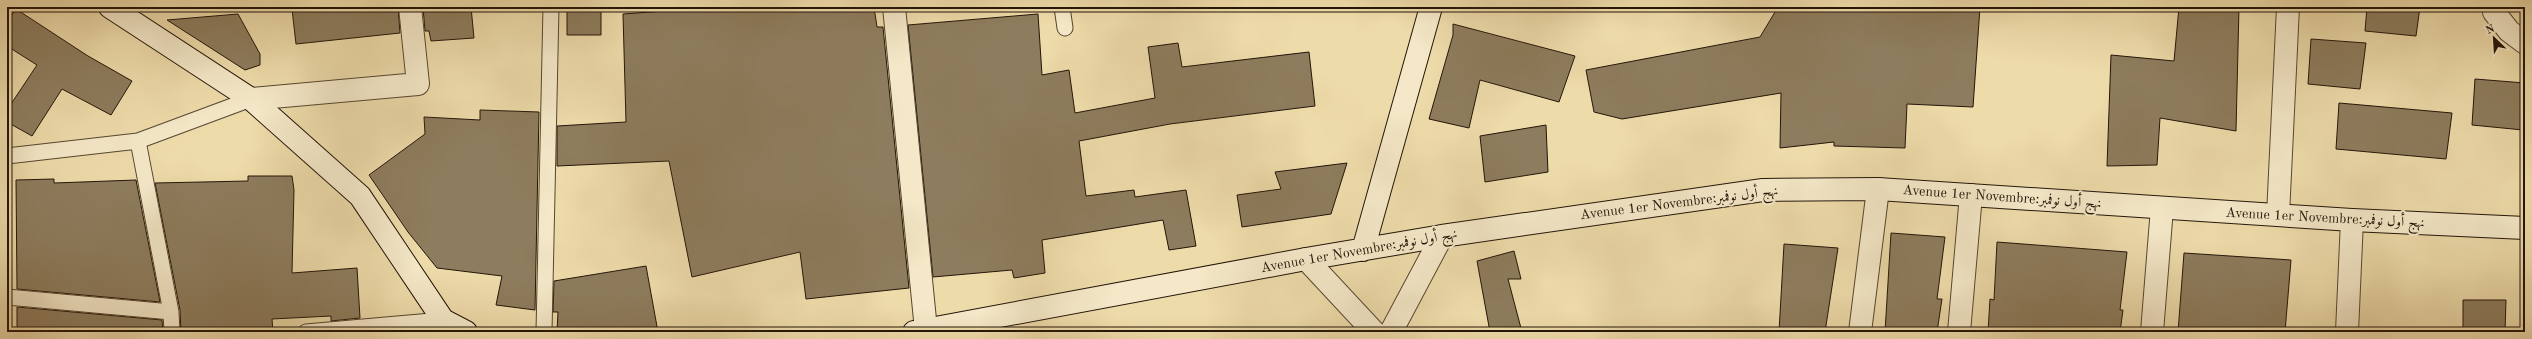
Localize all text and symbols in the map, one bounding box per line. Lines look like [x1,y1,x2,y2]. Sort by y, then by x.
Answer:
north arrow [2474,18,2514,58]
text: N [2484,23,2497,37]
street label: Avenue 1er Novembre;نهج أول نوفمبر [1902,179,2102,216]
street label: Avenue 1er Novembre;نهج أول نوفمبر [1579,180,1779,227]
street label: Avenue 1er Novembre;نهج أول نوفمبر [2225,202,2425,235]
street label: Avenue 1er Novembre;نهج أول نوفمبر [1259,223,1459,280]

